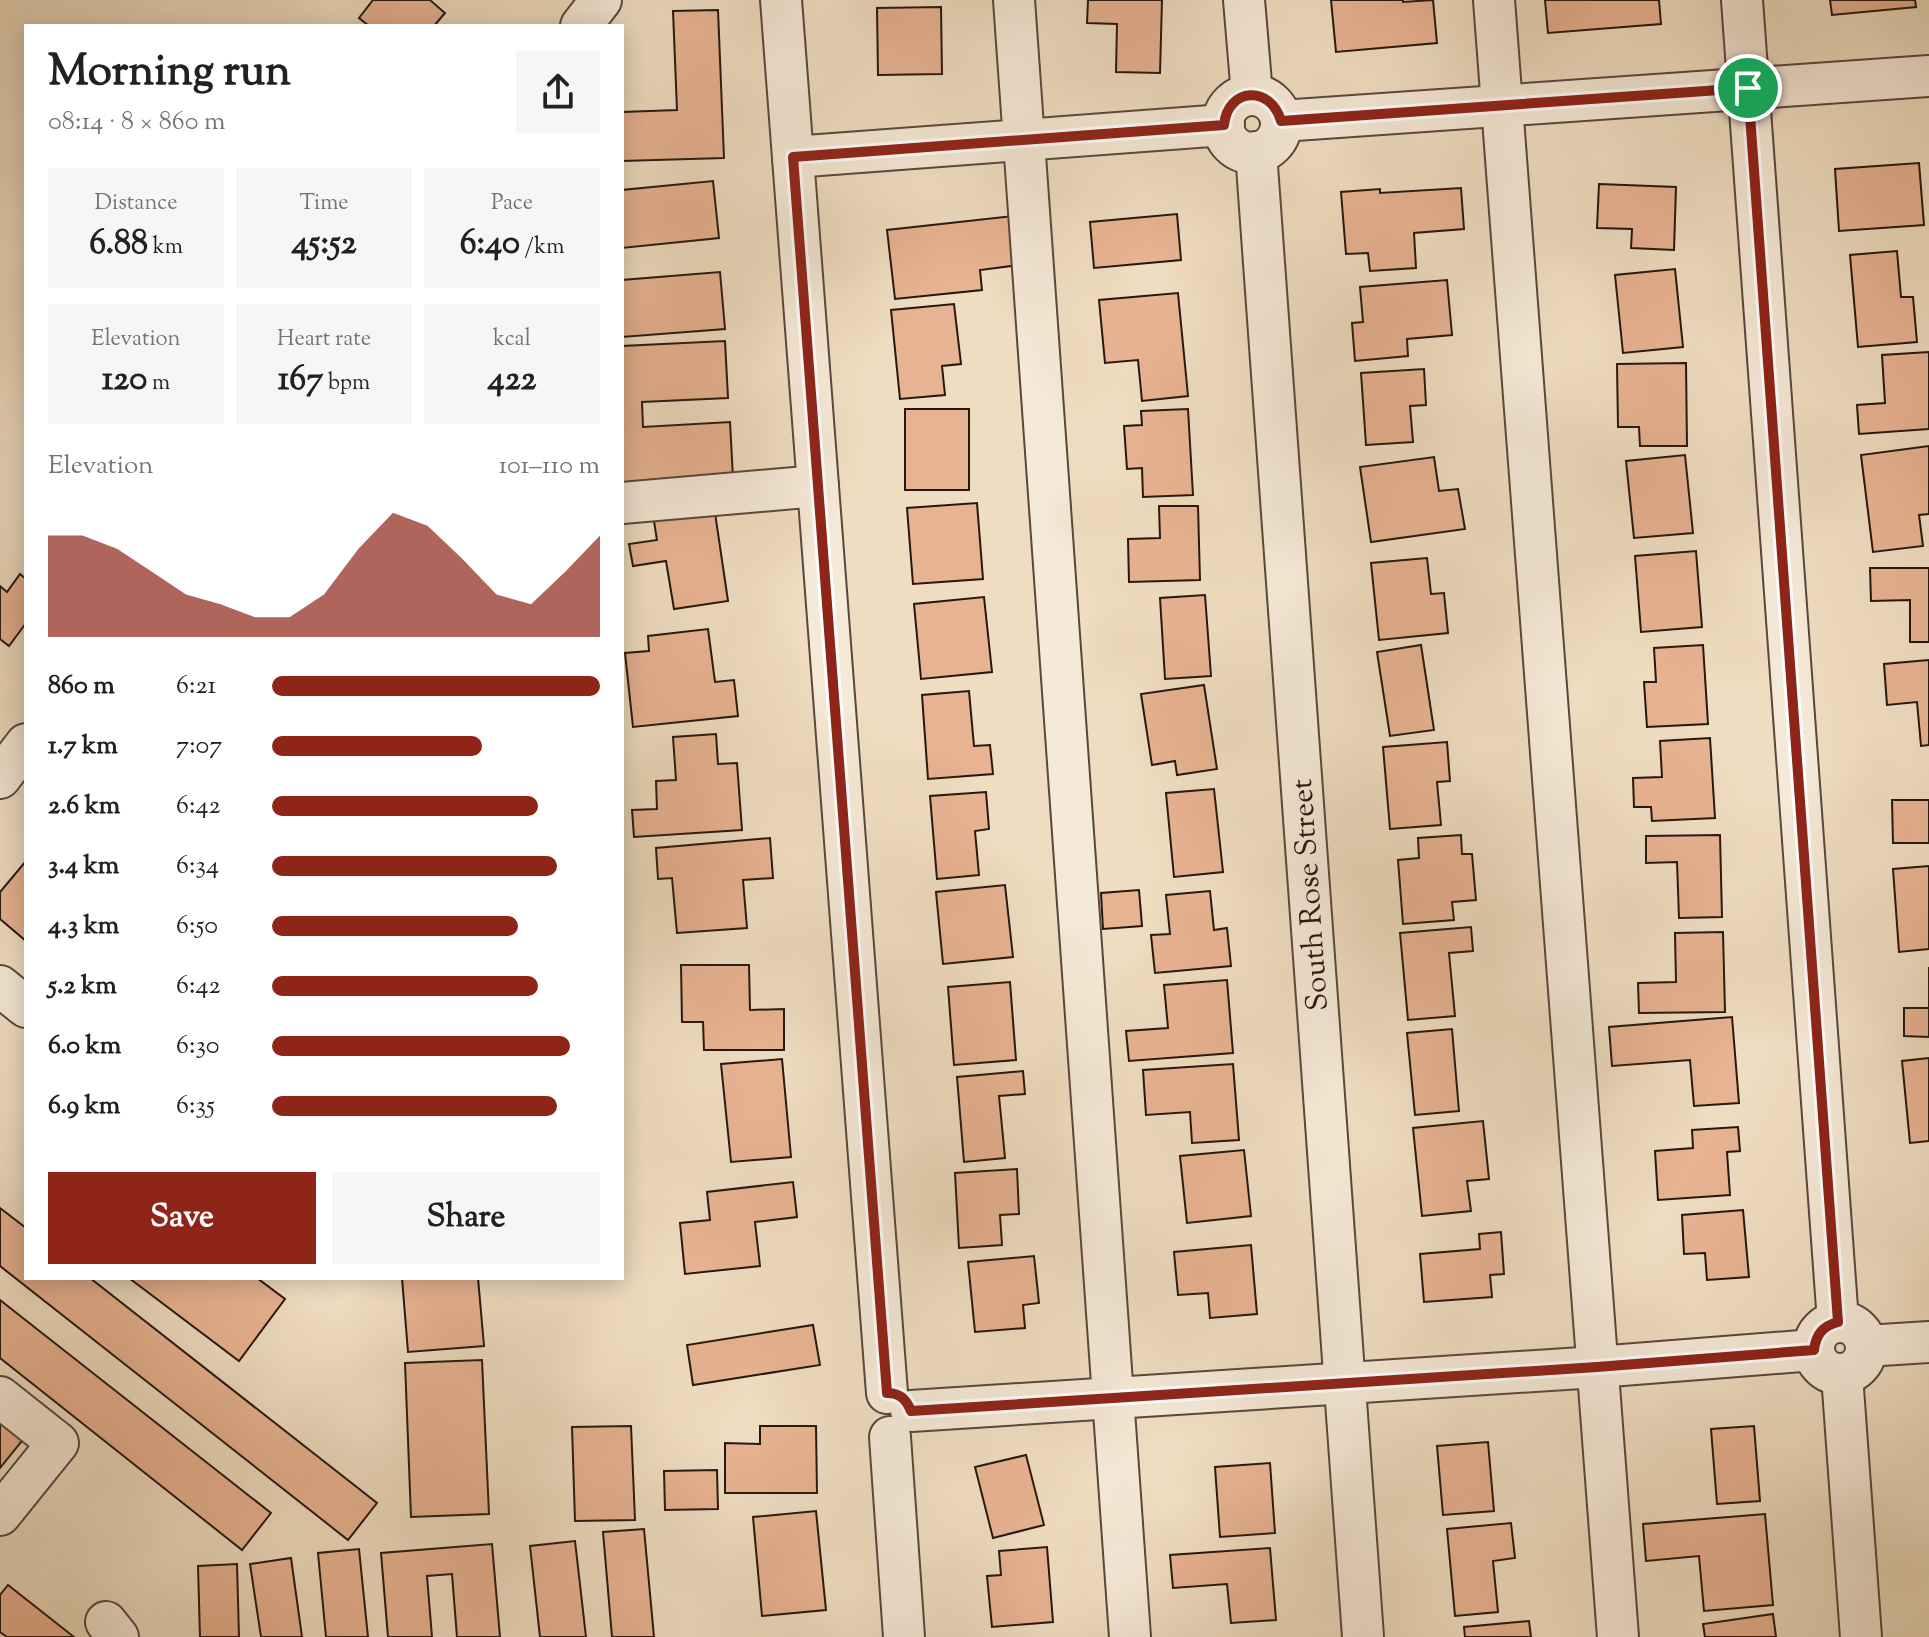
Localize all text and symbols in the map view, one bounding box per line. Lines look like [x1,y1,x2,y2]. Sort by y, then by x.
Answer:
text: Morning run [48,42,291,105]
button: share [516,50,600,134]
pin [1714,54,1782,122]
icon: arrive [1726,66,1770,110]
text: 08:14 · 8 × 860 m [48,104,226,141]
text: Distance [95,188,177,220]
text: Time [300,188,348,220]
text: Pace [491,188,533,220]
text: 6.88 [89,220,148,269]
text: 45:52 [291,220,357,269]
text: 6:40 [460,220,520,269]
text: km [148,232,183,264]
text: /km [520,232,564,264]
text: Elevation [91,324,181,356]
text: Heart rate [277,324,371,356]
text: kcal [493,324,531,356]
text: 120 [102,356,147,405]
text: 167 [278,356,323,405]
text: 422 [488,356,536,405]
text: m [147,368,170,400]
text: bpm [323,368,370,400]
text: Elevation [48,448,153,485]
text: 101–110 m [498,448,600,485]
text: 860 m [48,668,115,705]
text: 6:21 [176,668,216,705]
text: 1.7 km [48,728,118,765]
text: 7:07 [176,728,222,765]
street label: South Rose Street [1282,777,1341,1012]
text: 2.6 km [48,788,120,825]
text: 6:42 [176,788,221,825]
text: 3.4 km [48,848,119,885]
text: 6:34 [176,848,219,885]
text: 4.3 km [48,908,119,945]
text: 6:50 [176,908,218,945]
text: 5.2 km [48,968,117,1005]
text: 6:42 [176,968,221,1005]
text: 6.0 km [48,1028,121,1065]
text: 6:30 [176,1028,219,1065]
text: 6.9 km [48,1088,120,1125]
text: 6:35 [176,1088,215,1125]
button: Save [48,1172,316,1264]
button: Share [332,1172,600,1264]

